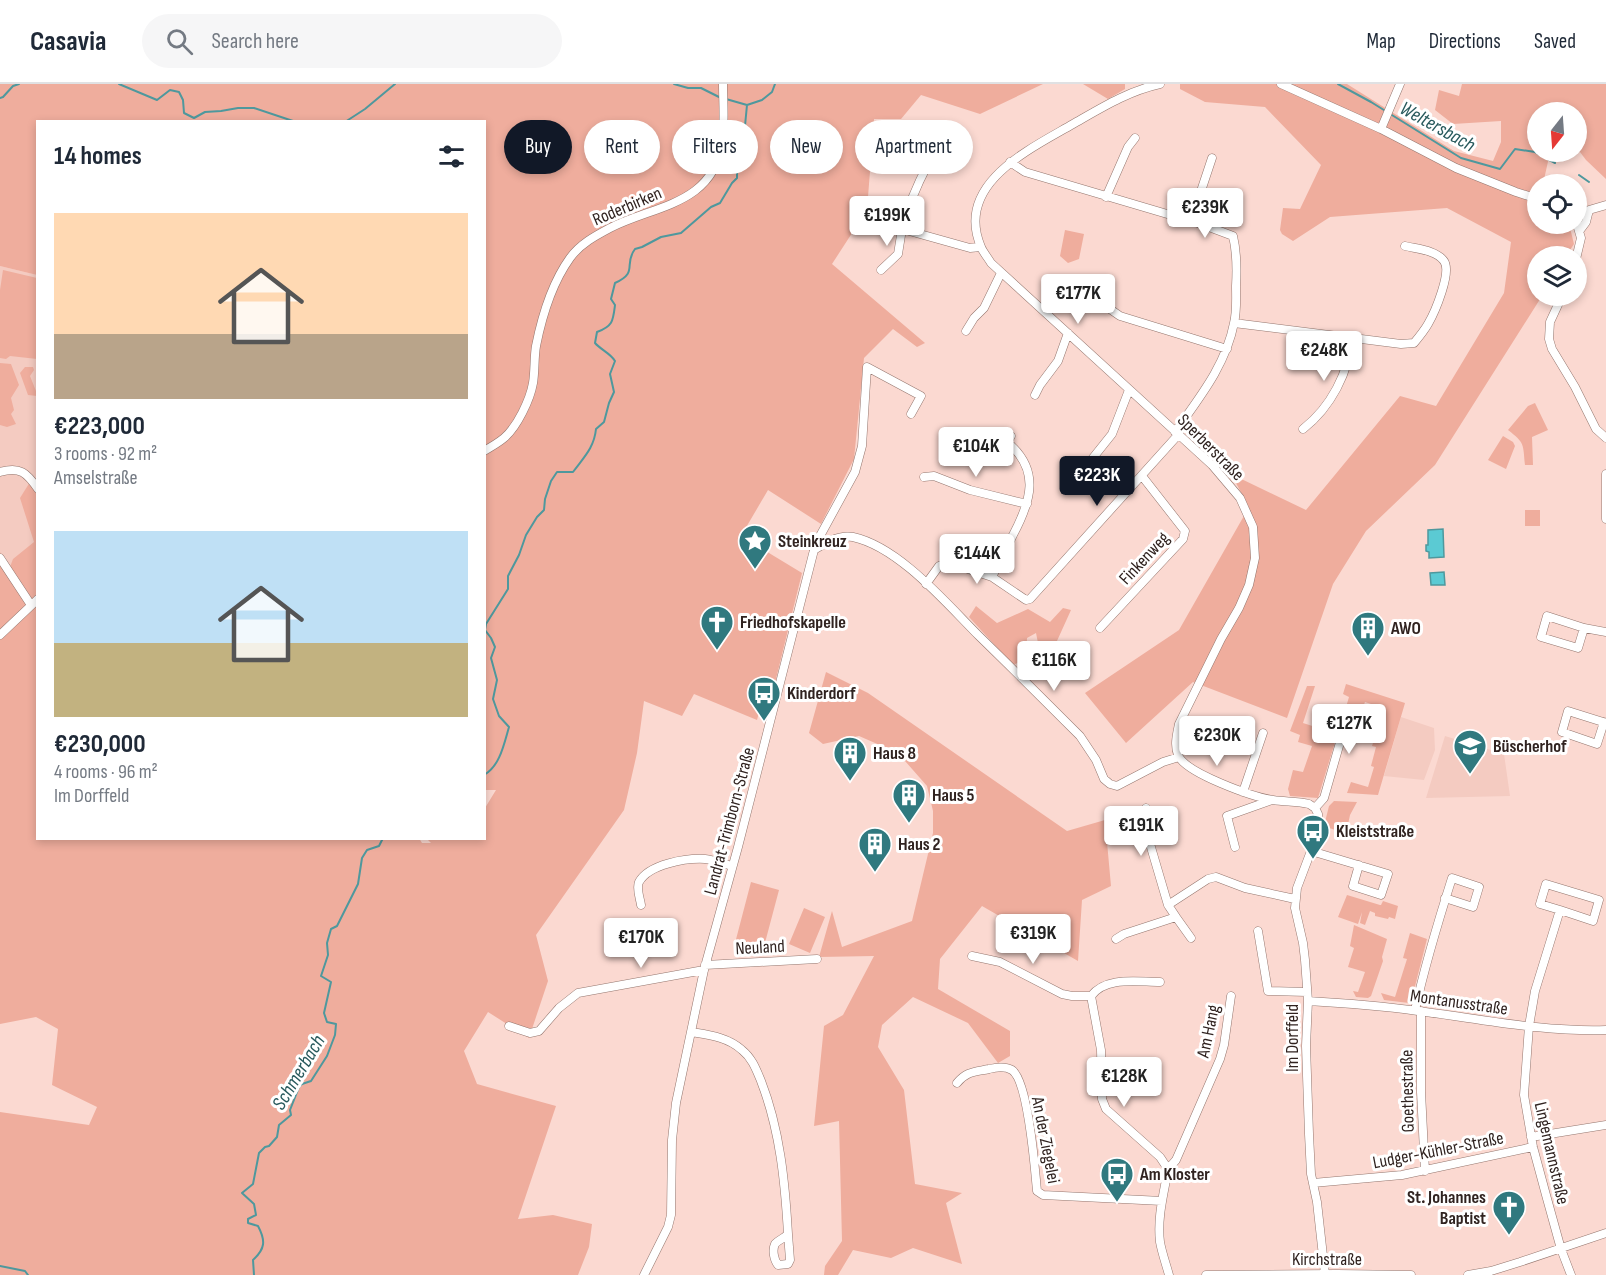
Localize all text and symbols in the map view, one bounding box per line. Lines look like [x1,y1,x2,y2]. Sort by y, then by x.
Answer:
search box [142,14,562,68]
text: Casavia [30,25,106,58]
icon: search [163,25,196,58]
text: Search here [211,28,299,55]
text: Map [1366,29,1396,54]
text: Directions [1429,29,1501,54]
text: Saved [1534,29,1576,54]
water label: Weltersbach [1396,96,1479,157]
north arrow [1527,102,1587,162]
map controls [1527,102,1587,306]
chip: Buy [504,120,572,174]
chip: Rent [584,120,660,174]
chip: Filters [672,120,758,174]
chip: New [770,120,843,174]
chip: Apartment [855,120,973,174]
icon: filters [435,140,468,173]
text: 14 homes [54,141,142,172]
button: locate [1527,174,1587,234]
street label: Roderbirken [589,183,665,230]
pin: €239K [1163,188,1247,239]
text: €239K [1181,195,1229,219]
pin: €199K [845,196,929,247]
text: €199K [863,203,911,227]
button: layers [1527,246,1587,306]
icon: home [207,252,315,360]
pin: €177K [1036,274,1120,325]
text: €177K [1055,281,1101,305]
pin: €248K [1282,331,1366,382]
text: €248K [1300,338,1348,362]
street label: Sperberstraße [1173,410,1248,485]
text: €223,000 [54,411,145,442]
pin: €104K [934,427,1018,478]
text: €104K [953,434,999,458]
text: 3 rooms · 92 m² [54,442,157,466]
pin: €223K [1055,456,1139,507]
text: €223K [1074,463,1120,487]
text: Amselstraße [54,466,138,490]
place icon: Steinkreuz [737,523,773,570]
street label: Finkenweg [1115,528,1174,589]
place label: Steinkreuz [778,531,847,552]
pin: €144K [935,534,1019,585]
text: €144K [953,541,1001,565]
icon: home [207,570,315,678]
church icon: Friedhofskapelle [699,604,735,651]
building icon: AWO [1350,610,1386,657]
place label: Friedhofskapelle [740,612,846,633]
place label: AWO [1390,618,1421,639]
pin: €116K [1012,641,1096,692]
text: €116K [1031,648,1077,672]
bus stop icon: Kinderdorf [746,675,782,722]
place label: Kinderdorf [787,683,856,704]
pin: €127K [1307,704,1391,755]
text: €127K [1326,711,1372,735]
pin: €230K [1175,716,1259,767]
text: €230K [1193,723,1241,747]
school or university icon: Büscherhof [1452,728,1488,775]
text: €230,000 [54,729,146,760]
building icon: Haus 8 [832,735,868,782]
place label: Büscherhof [1493,736,1567,757]
place label: Haus 8 [873,743,916,764]
street label: Landrat-Trimborn-Straße [700,745,759,897]
text: 4 rooms · 96 m² [54,760,158,784]
building icon: Haus 5 [891,777,927,824]
text: Im Dorffeld [54,784,129,808]
place label: Haus 5 [932,785,975,806]
pin: €191K [1099,806,1183,857]
text: €191K [1118,813,1164,837]
bus stop icon: Kleiststraße [1295,813,1331,860]
place label: Kleiststraße [1336,821,1414,842]
building icon: Haus 2 [857,826,893,873]
place label: Haus 2 [898,834,941,855]
pin: €319K [991,914,1075,965]
pin: €170K [599,918,683,969]
text: €319K [1010,921,1056,945]
text: €170K [618,925,664,949]
street label: Neuland [735,936,785,959]
street label: Montanusstraße [1409,985,1509,1020]
street label: Am Hang [1192,1003,1224,1060]
street label: Im Dorffeld [1282,1004,1303,1072]
water label: Schmerbach [267,1031,331,1114]
street label: Goethestraße [1396,1049,1419,1132]
pin: €128K [1082,1057,1166,1108]
text: €128K [1101,1064,1147,1088]
street label: An der Ziegelei [1027,1094,1064,1185]
street label: Lingemannstraße [1530,1100,1573,1206]
street label: Ludger-Kühler-Straße [1371,1128,1505,1173]
bus stop icon: Am Kloster [1099,1156,1135,1203]
place label: Am Kloster [1139,1164,1210,1185]
place label: St. Johannes Baptist [1407,1187,1486,1229]
church icon: St. Johannes Baptist [1491,1189,1527,1236]
street label: Kirchstraße [1292,1249,1362,1270]

